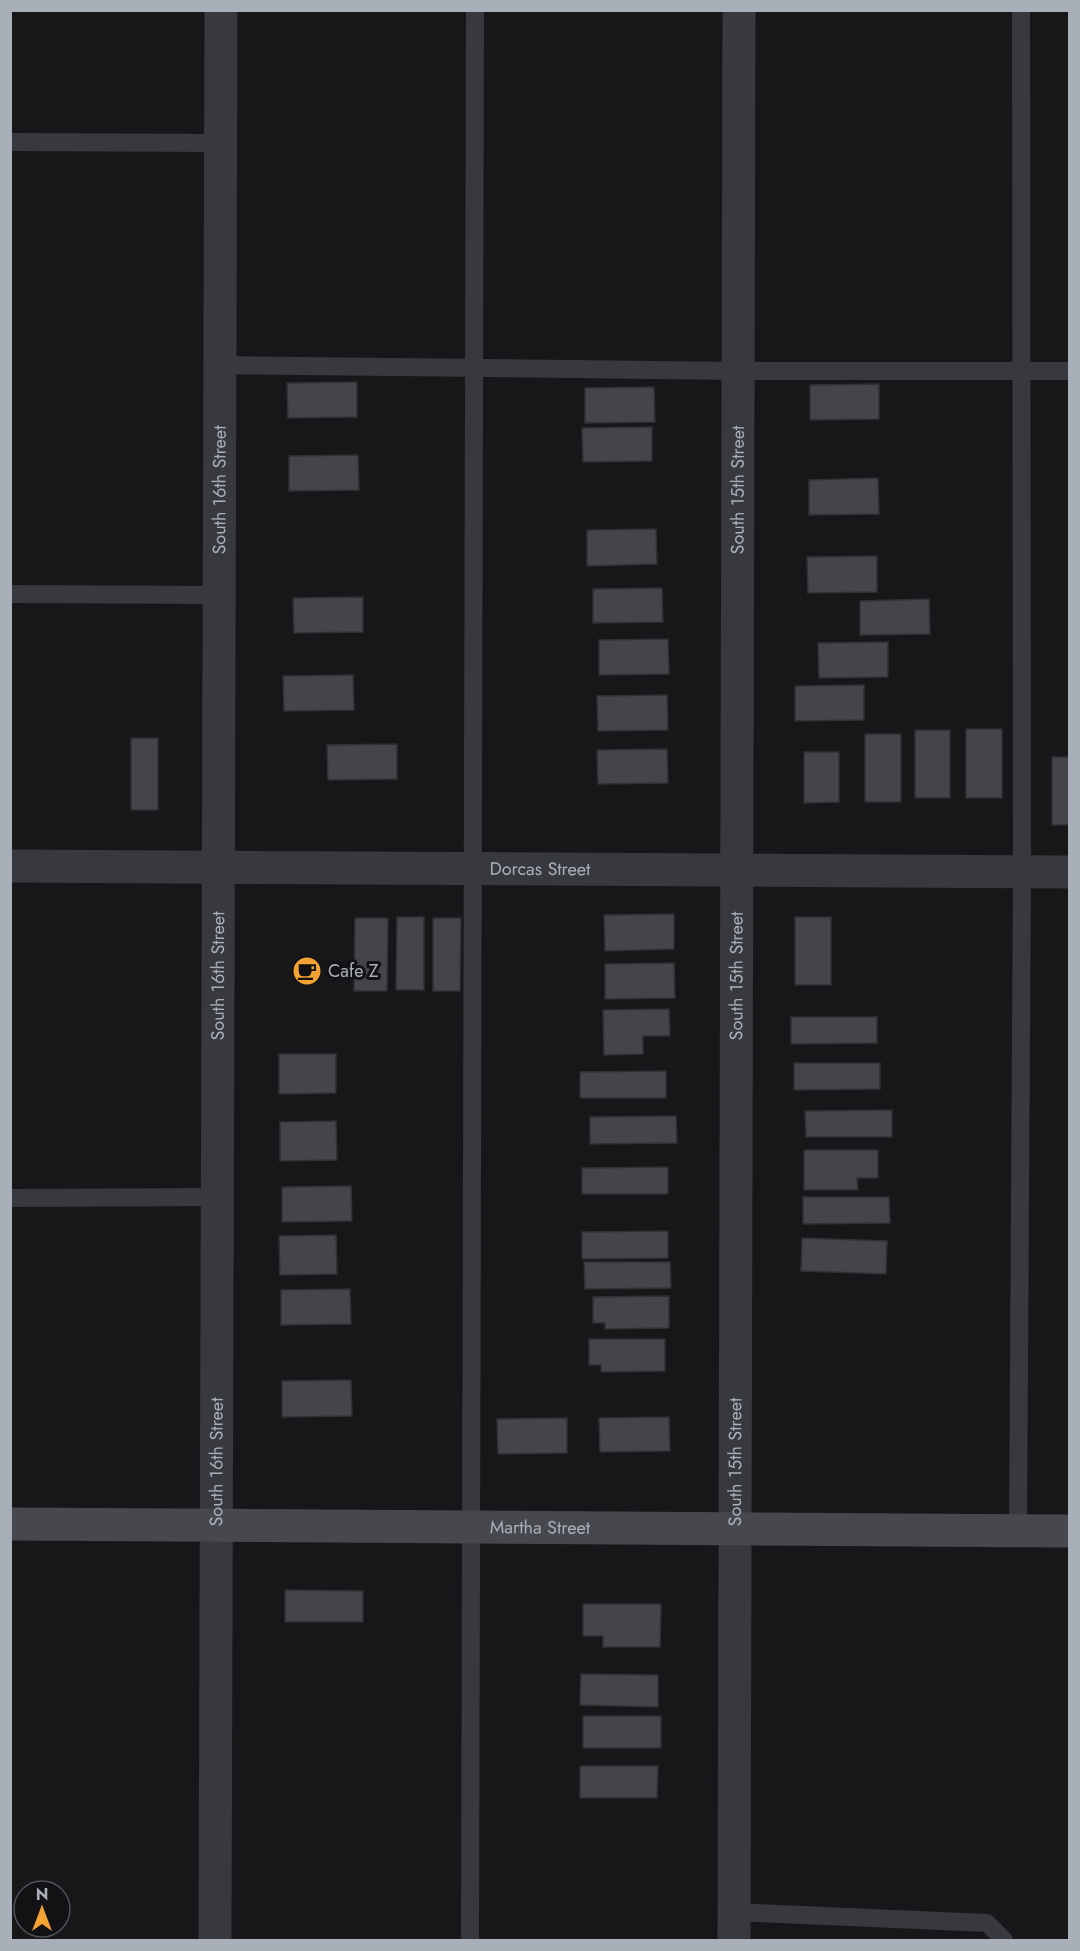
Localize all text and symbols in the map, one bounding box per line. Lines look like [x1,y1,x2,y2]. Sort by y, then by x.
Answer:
street label: South 16th Street [206,425,233,555]
street label: South 15th Street [725,425,751,554]
street label: Dorcas Street [489,856,591,882]
street label: South 16th Street [205,911,231,1041]
street label: South 15th Street [723,911,750,1040]
cafe icon: Cafe Z [291,955,323,987]
place label: Cafe Z [328,958,379,984]
street label: South 16th Street [203,1397,230,1527]
street label: South 15th Street [722,1397,748,1526]
street label: Martha Street [490,1514,591,1541]
north arrow [12,1879,72,1939]
text: N [36,1883,48,1906]

